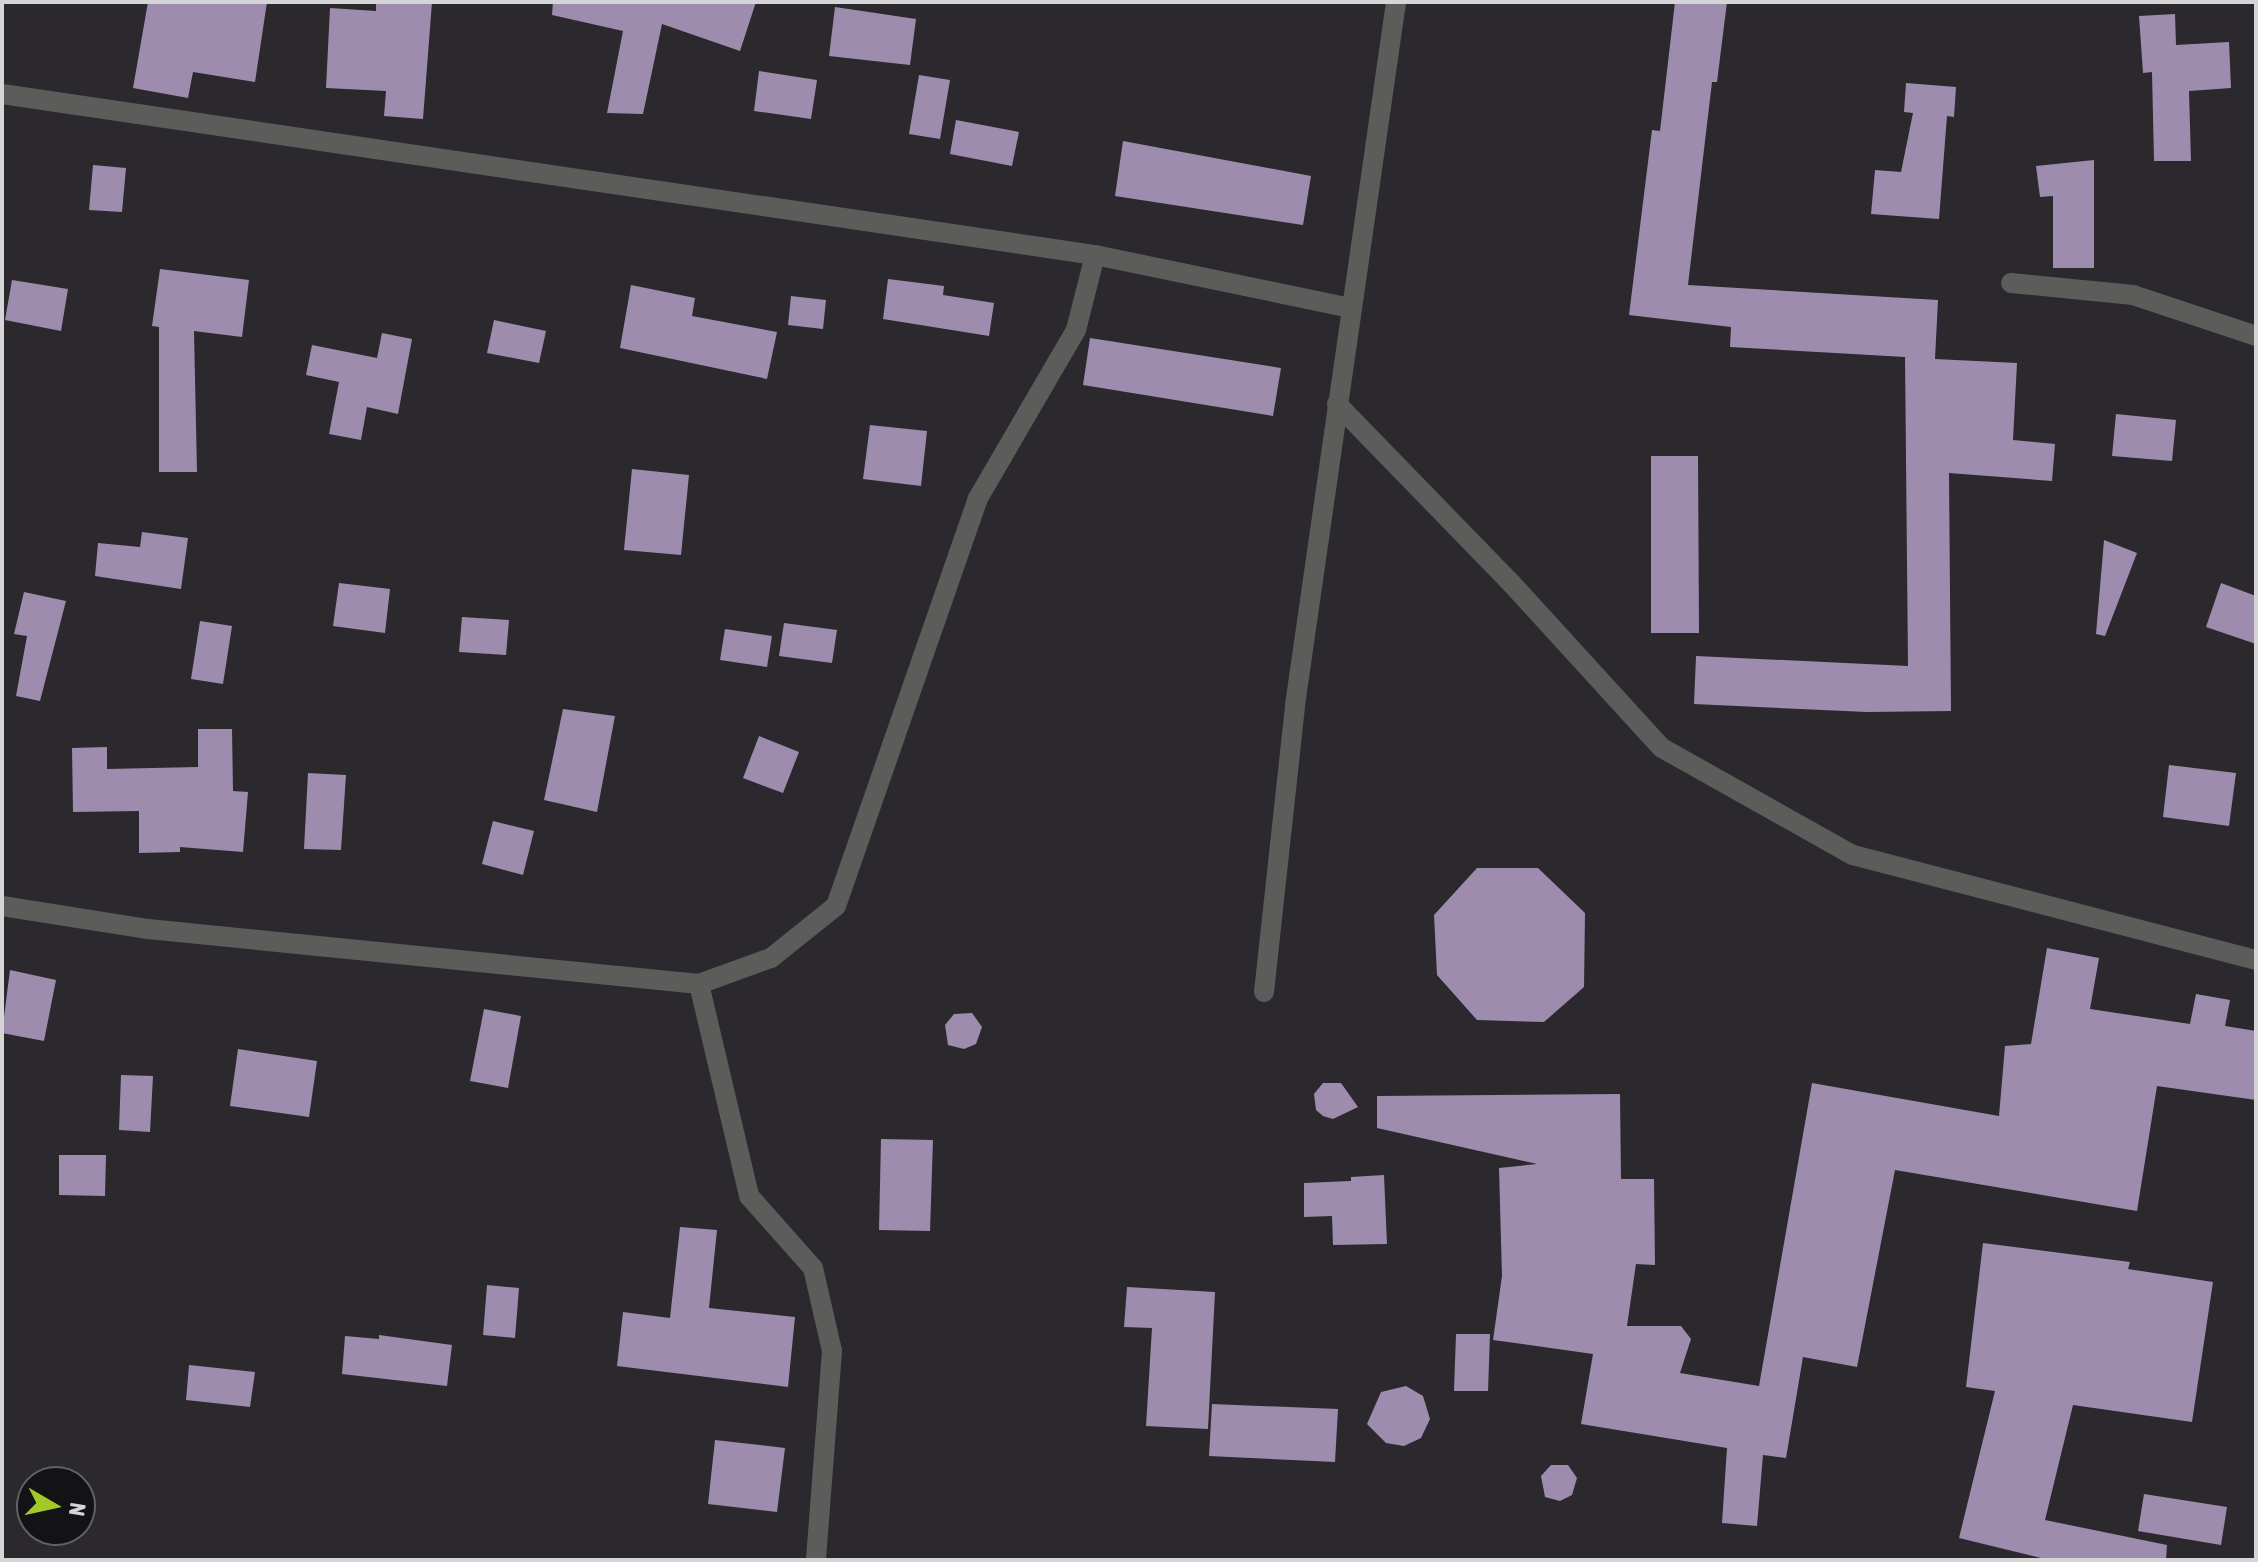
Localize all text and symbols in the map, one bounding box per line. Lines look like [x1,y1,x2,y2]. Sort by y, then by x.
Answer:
north arrow [16,1466,96,1546]
text: N [64,1501,92,1518]

